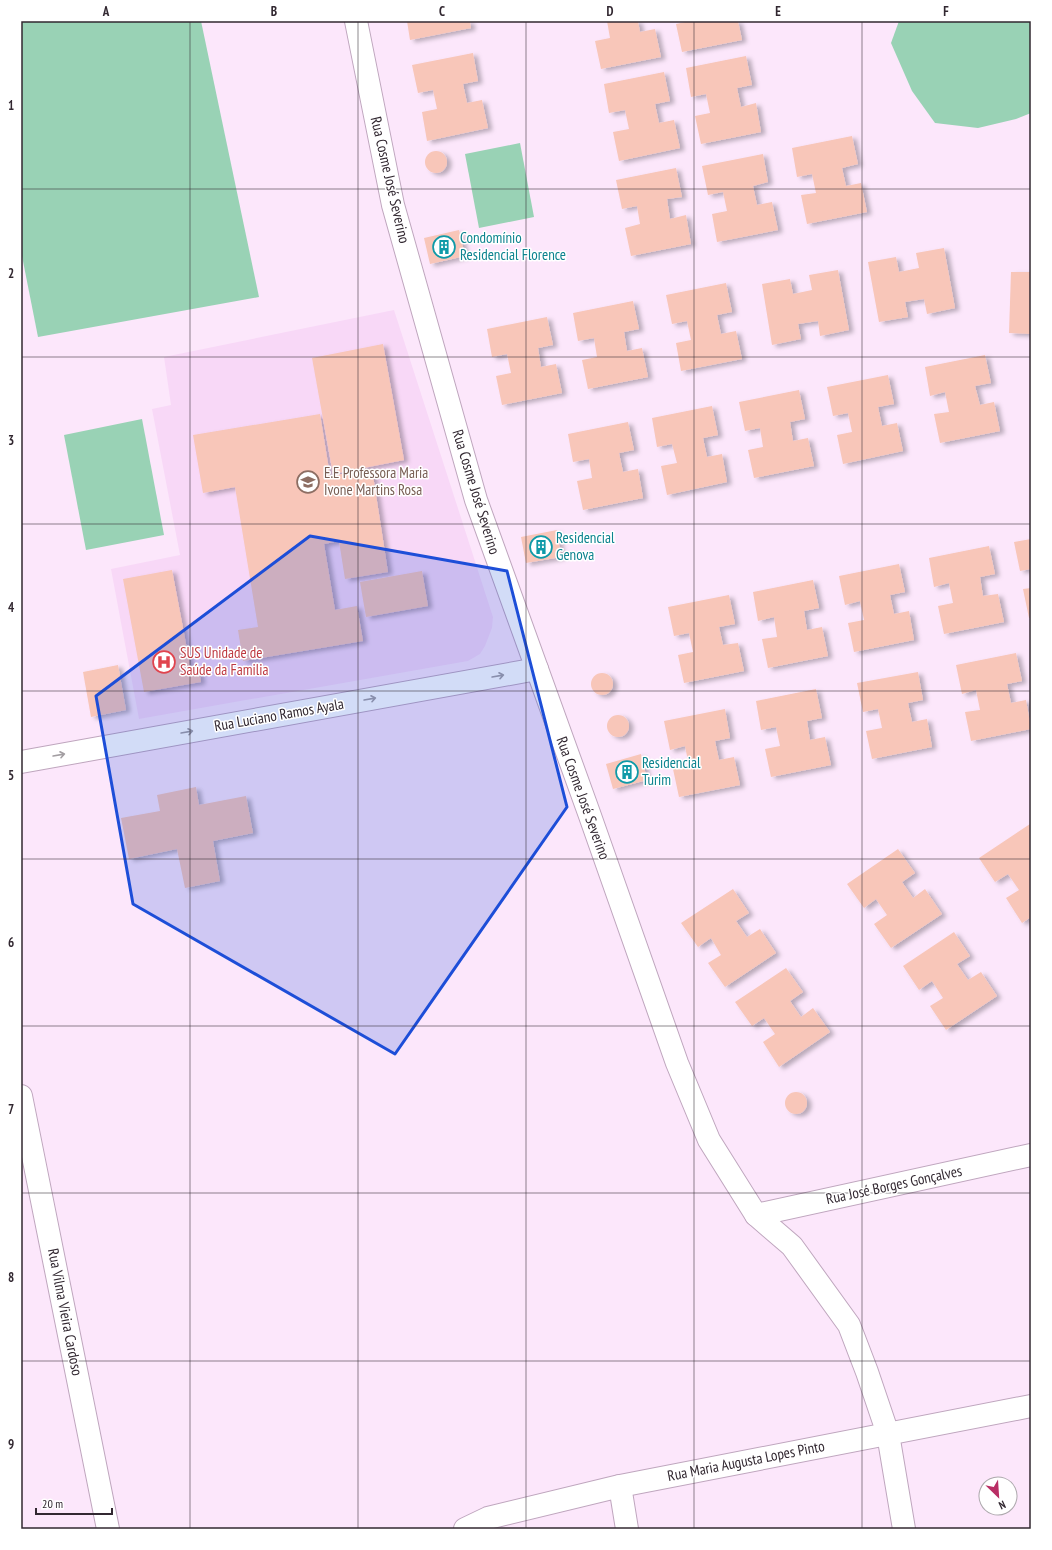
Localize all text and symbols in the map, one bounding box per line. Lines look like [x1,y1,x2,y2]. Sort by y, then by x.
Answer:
text: A [102,3,110,20]
text: B [271,3,277,20]
text: C [439,3,445,20]
text: D [607,3,614,20]
text: E [775,3,781,20]
text: F [943,3,949,20]
text: 1 [8,97,14,114]
street label: Rua Cosme José Severino [367,115,414,245]
place label: Condomínio Residencial Florence [460,228,566,264]
building icon: Condomínio Residencial Florence [431,234,457,260]
text: 2 [8,265,14,282]
street label: Rua Cosme José Severino [448,427,504,556]
text: 3 [8,432,14,449]
place label: E.E Professora Maria Ivone Martins Rosa [324,463,428,499]
school or university icon: E.E Professora Maria Ivone Martins Rosa [295,469,321,495]
place label: Residencial Genova [556,528,615,564]
building icon: Residencial Genova [528,534,554,560]
text: 4 [8,599,15,616]
place label: SUS Unidade de Saúde da Familia [180,643,268,679]
hospital icon: SUS Unidade de Saúde da Familia [151,649,177,675]
one-way arrow [491,672,504,680]
street label: Rua Luciano Ramos Ayala [213,694,345,735]
one-way arrow [363,695,376,703]
one-way arrow [180,728,193,736]
street label: Rua Cosme José Severino [552,734,615,862]
one-way arrow [53,751,66,759]
place label: Residencial Turim [642,753,701,789]
building icon: Residencial Turim [614,759,640,785]
text: 5 [8,767,14,784]
text: 6 [8,934,14,951]
text: 7 [8,1101,14,1118]
street label: Rua José Borges Gonçalves [824,1161,964,1208]
street label: Rua Vilma Vieira Cardoso [44,1247,87,1377]
text: 8 [8,1269,14,1286]
text: 9 [8,1436,14,1453]
street label: Rua Maria Augusta Lopes Pinto [666,1436,826,1485]
north arrow [978,1476,1018,1516]
scale bar [36,1490,112,1516]
text: 20 m [42,1496,63,1511]
text: N [997,1497,1008,1513]

